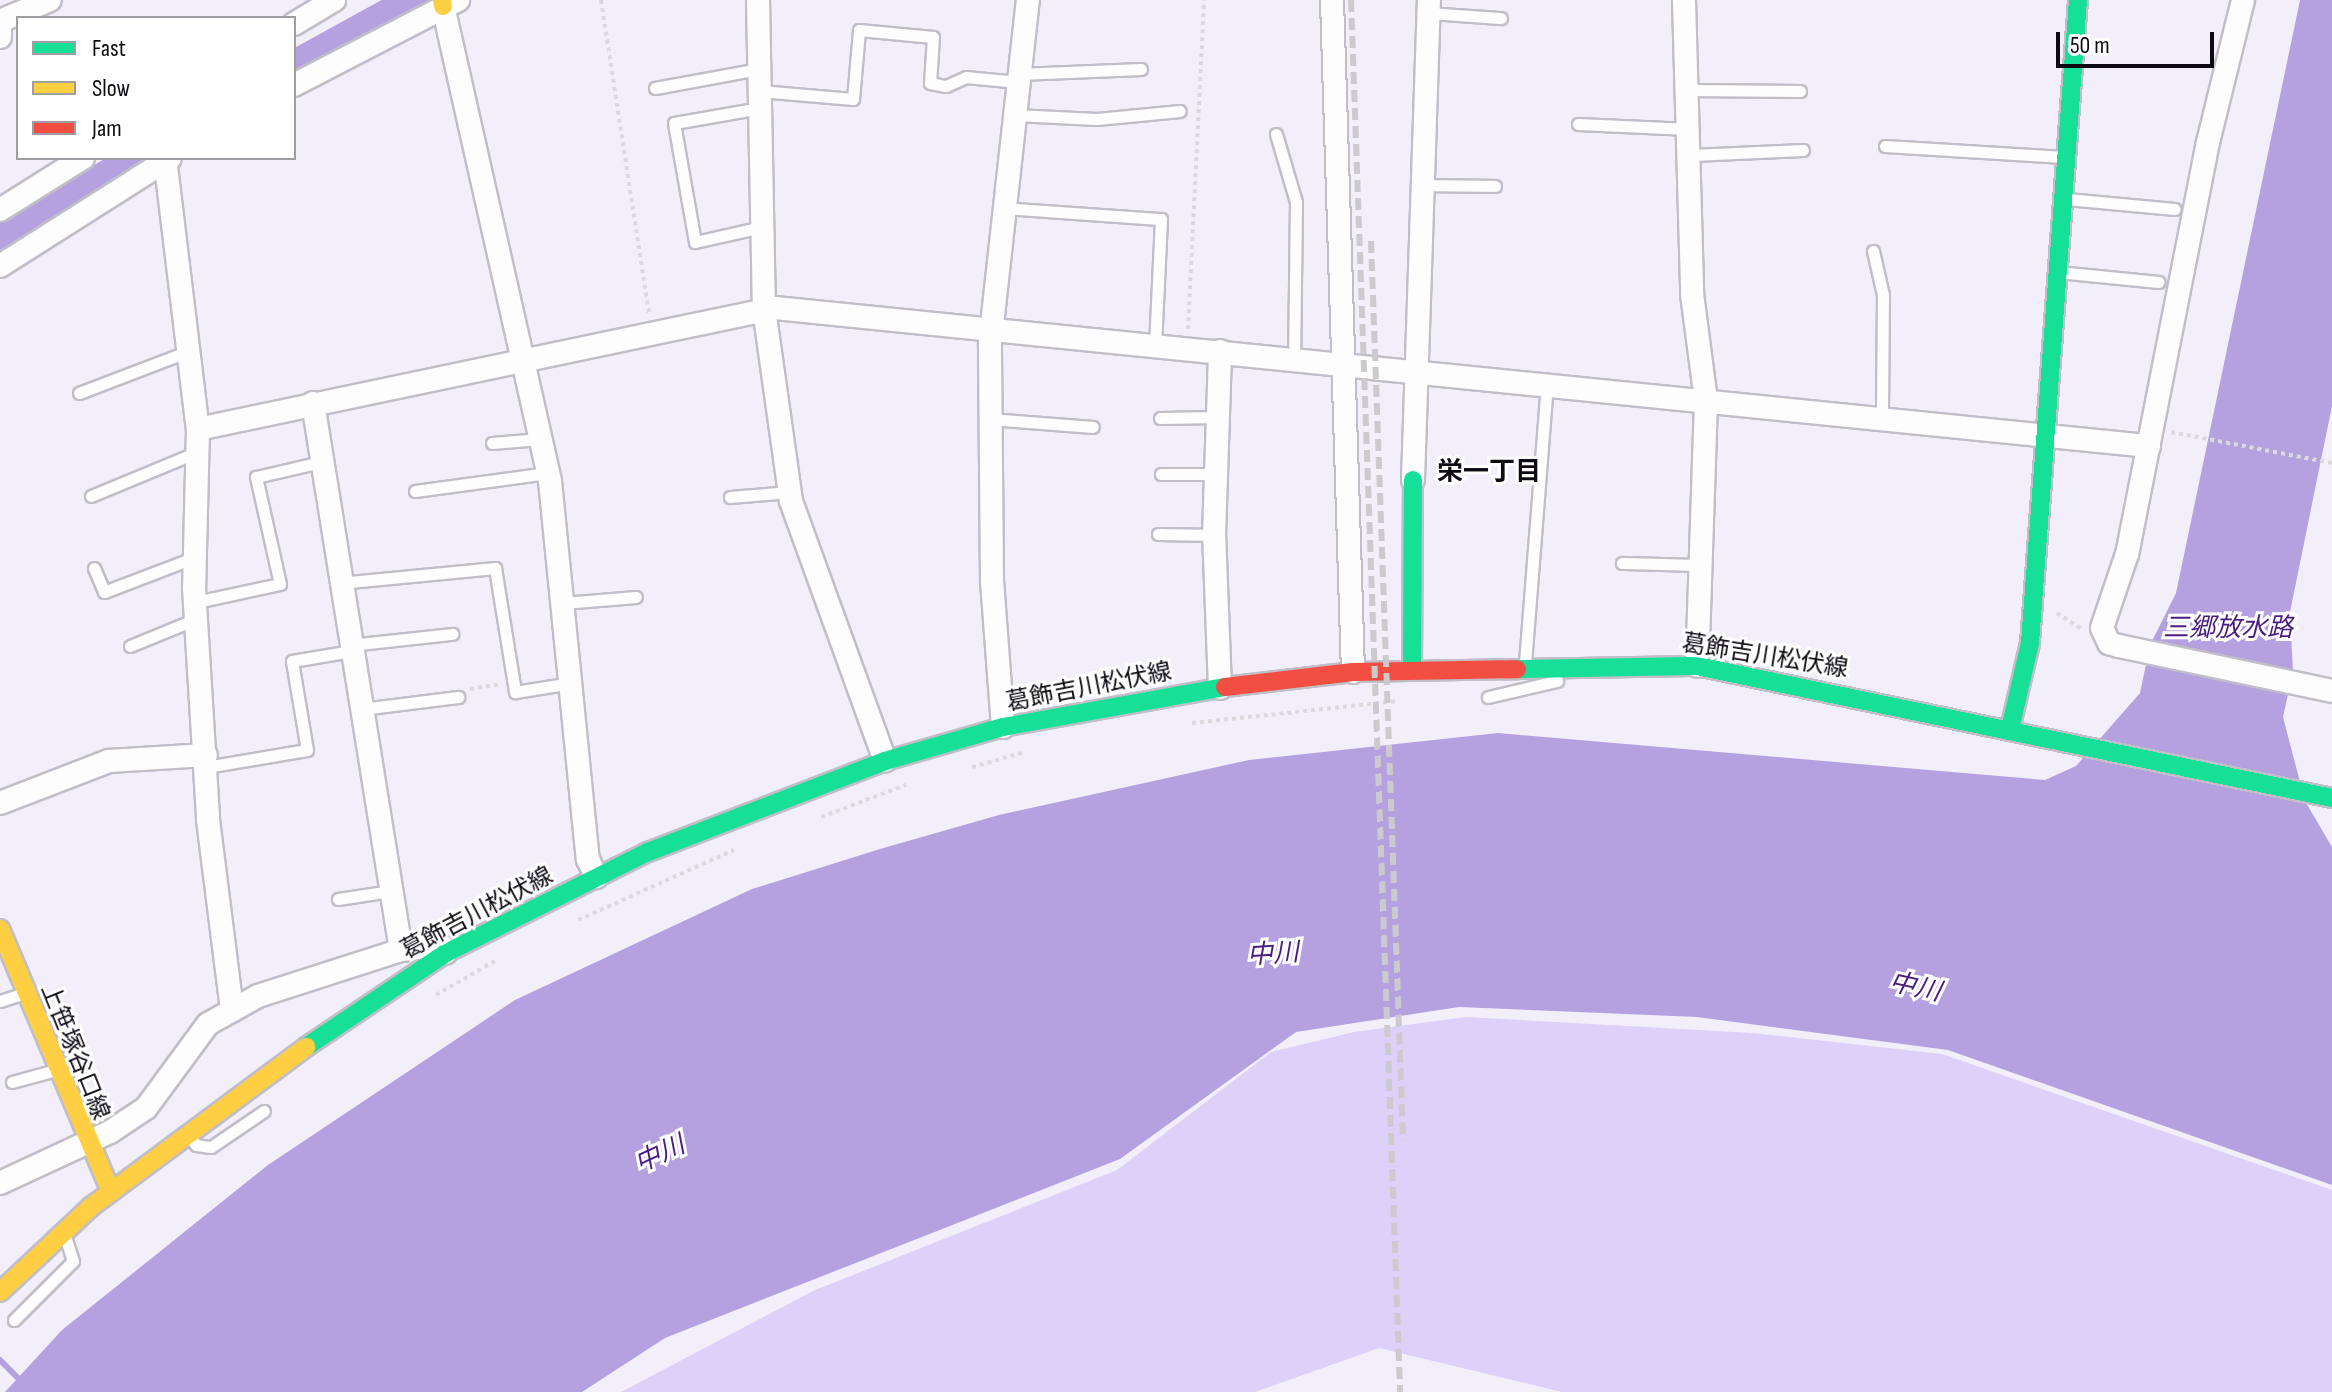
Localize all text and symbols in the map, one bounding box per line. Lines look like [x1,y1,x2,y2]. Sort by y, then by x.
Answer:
legend [16,16,296,160]
scale bar [2060,16,2218,66]
text: 50 m [2070,31,2110,60]
text: Fast [92,34,126,63]
text: Slow [92,74,130,103]
text: Jam [92,114,122,143]
district label: 栄一丁目 [1437,457,1541,489]
water label: 三郷放水路 [2163,613,2293,645]
street label: 葛飾吉川松伏線 [1680,629,1850,683]
street label: 葛飾吉川松伏線 [1004,657,1174,717]
street label: 葛飾吉川松伏線 [396,861,558,965]
water label: 中川 [1246,938,1300,972]
water label: 中川 [1886,967,1944,1009]
street label: 上笹塚谷口線 [35,980,115,1124]
water label: 中川 [630,1130,690,1180]

